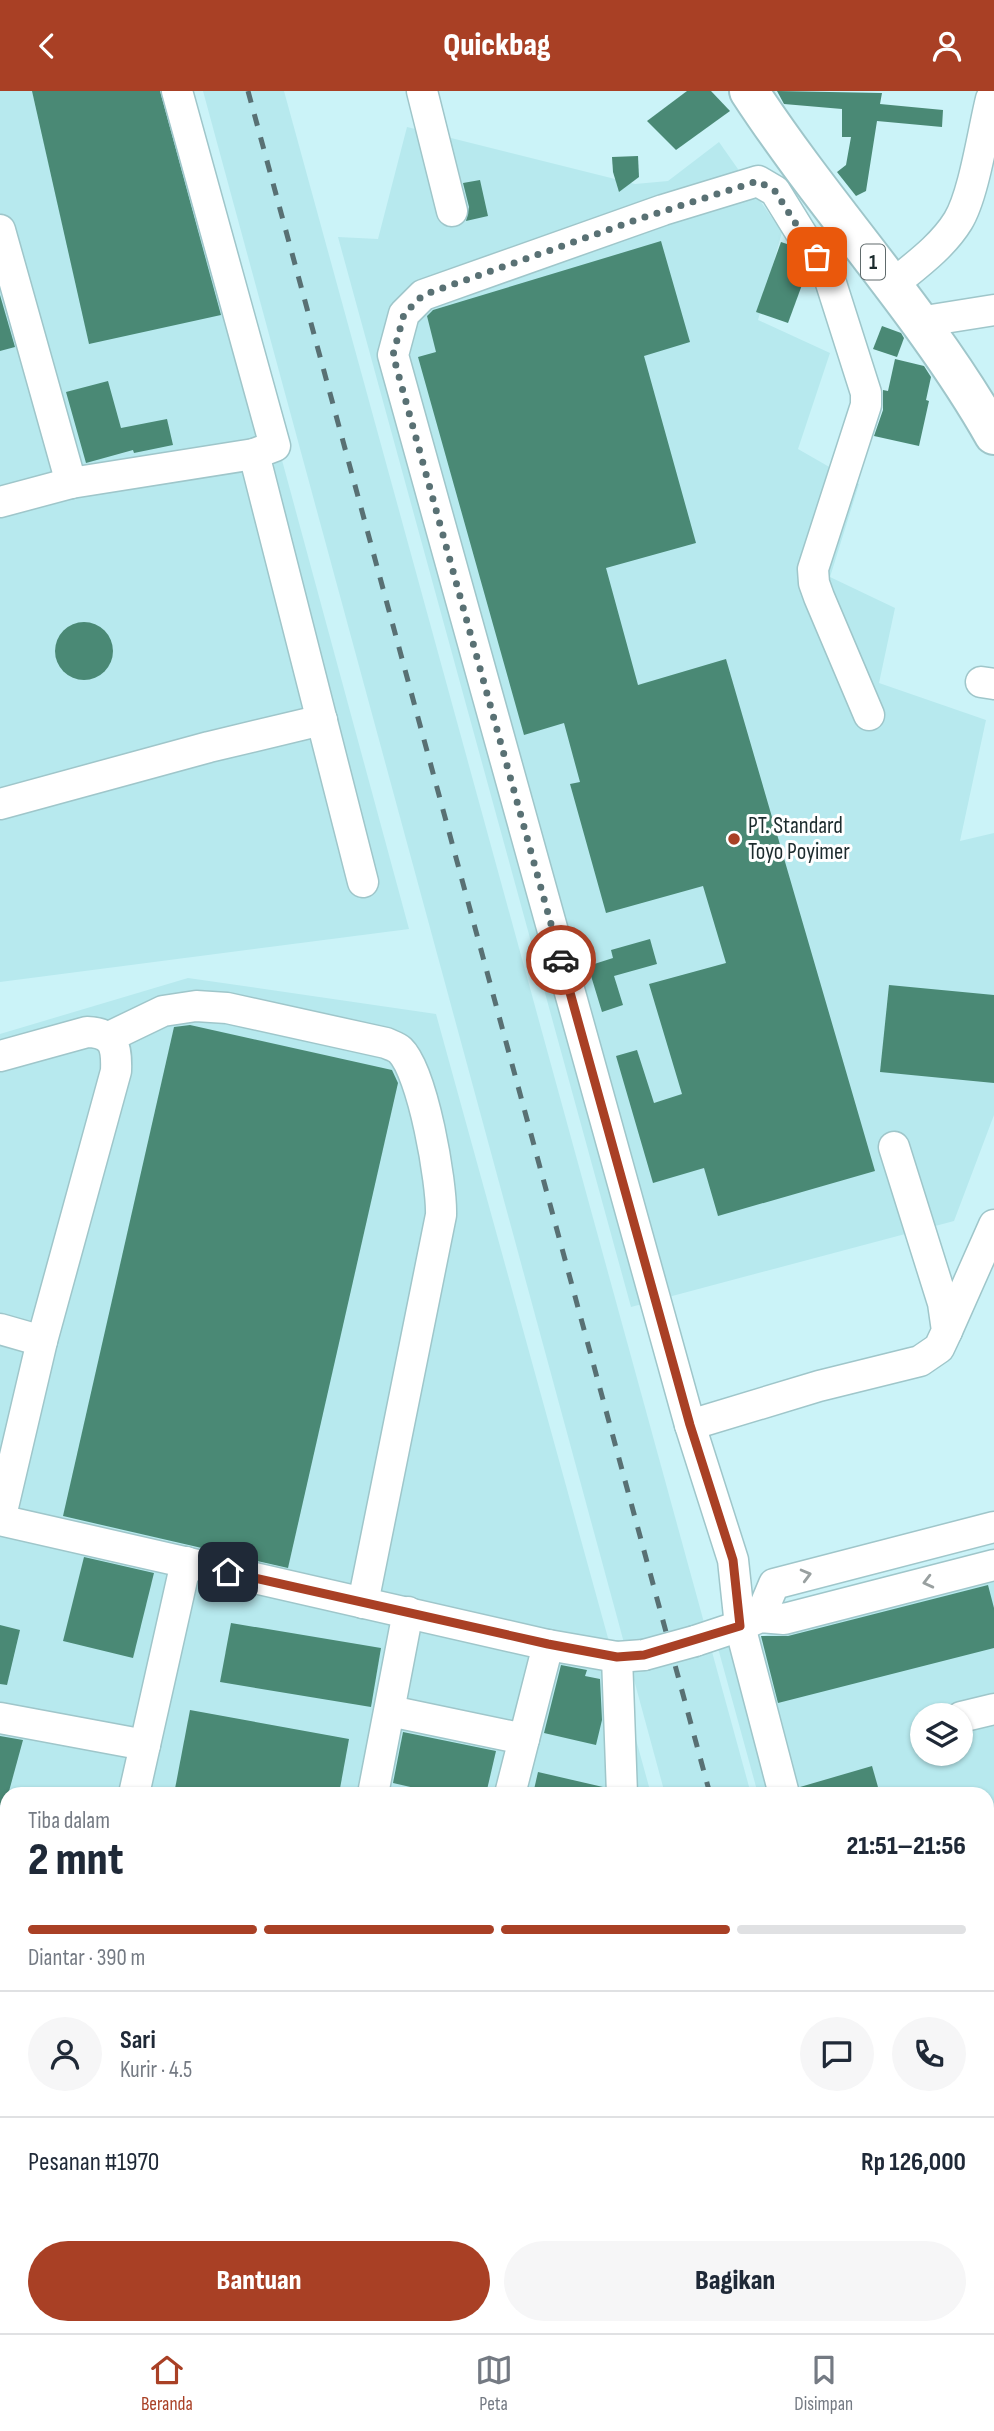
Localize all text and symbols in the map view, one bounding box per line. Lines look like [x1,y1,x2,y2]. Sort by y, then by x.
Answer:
text: Quickbag [443,26,551,65]
icon: back [28,27,66,65]
icon: person [928,27,966,65]
pin [787,227,847,287]
icon: bag [798,238,836,276]
road number: 1 [861,245,885,279]
place label: PT. Standard Toyo Poyimer [748,812,850,866]
marker: PT. Standard Toyo Poyimer [726,831,742,847]
courier [526,925,596,995]
icon: car [542,941,580,979]
pin [198,1542,258,1602]
icon: home [209,1553,247,1591]
one-way arrow [800,1569,812,1584]
one-way arrow [922,1574,934,1588]
map controls [910,1703,973,1766]
button: layers [910,1703,973,1766]
text: Tiba dalam [28,1807,110,1835]
text: 21:51–21:56 [847,1831,966,1862]
text: 2 mnt [28,1833,123,1888]
text: Diantar · 390 m [28,1944,145,1972]
button: person [28,2017,102,2091]
button: chat [800,2017,874,2091]
button: phone [892,2017,966,2091]
text: Sari [120,2025,156,2056]
text: Kurir · 4.5 [120,2056,192,2084]
text: Pesanan #1970 [28,2147,159,2178]
text: Rp 126,000 [861,2147,966,2178]
button: Bantuan [28,2241,490,2321]
button: Bagikan [504,2241,966,2321]
tab: Beranda [141,2351,193,2416]
tab: Peta [475,2351,513,2416]
tab: Disimpan [794,2351,853,2416]

